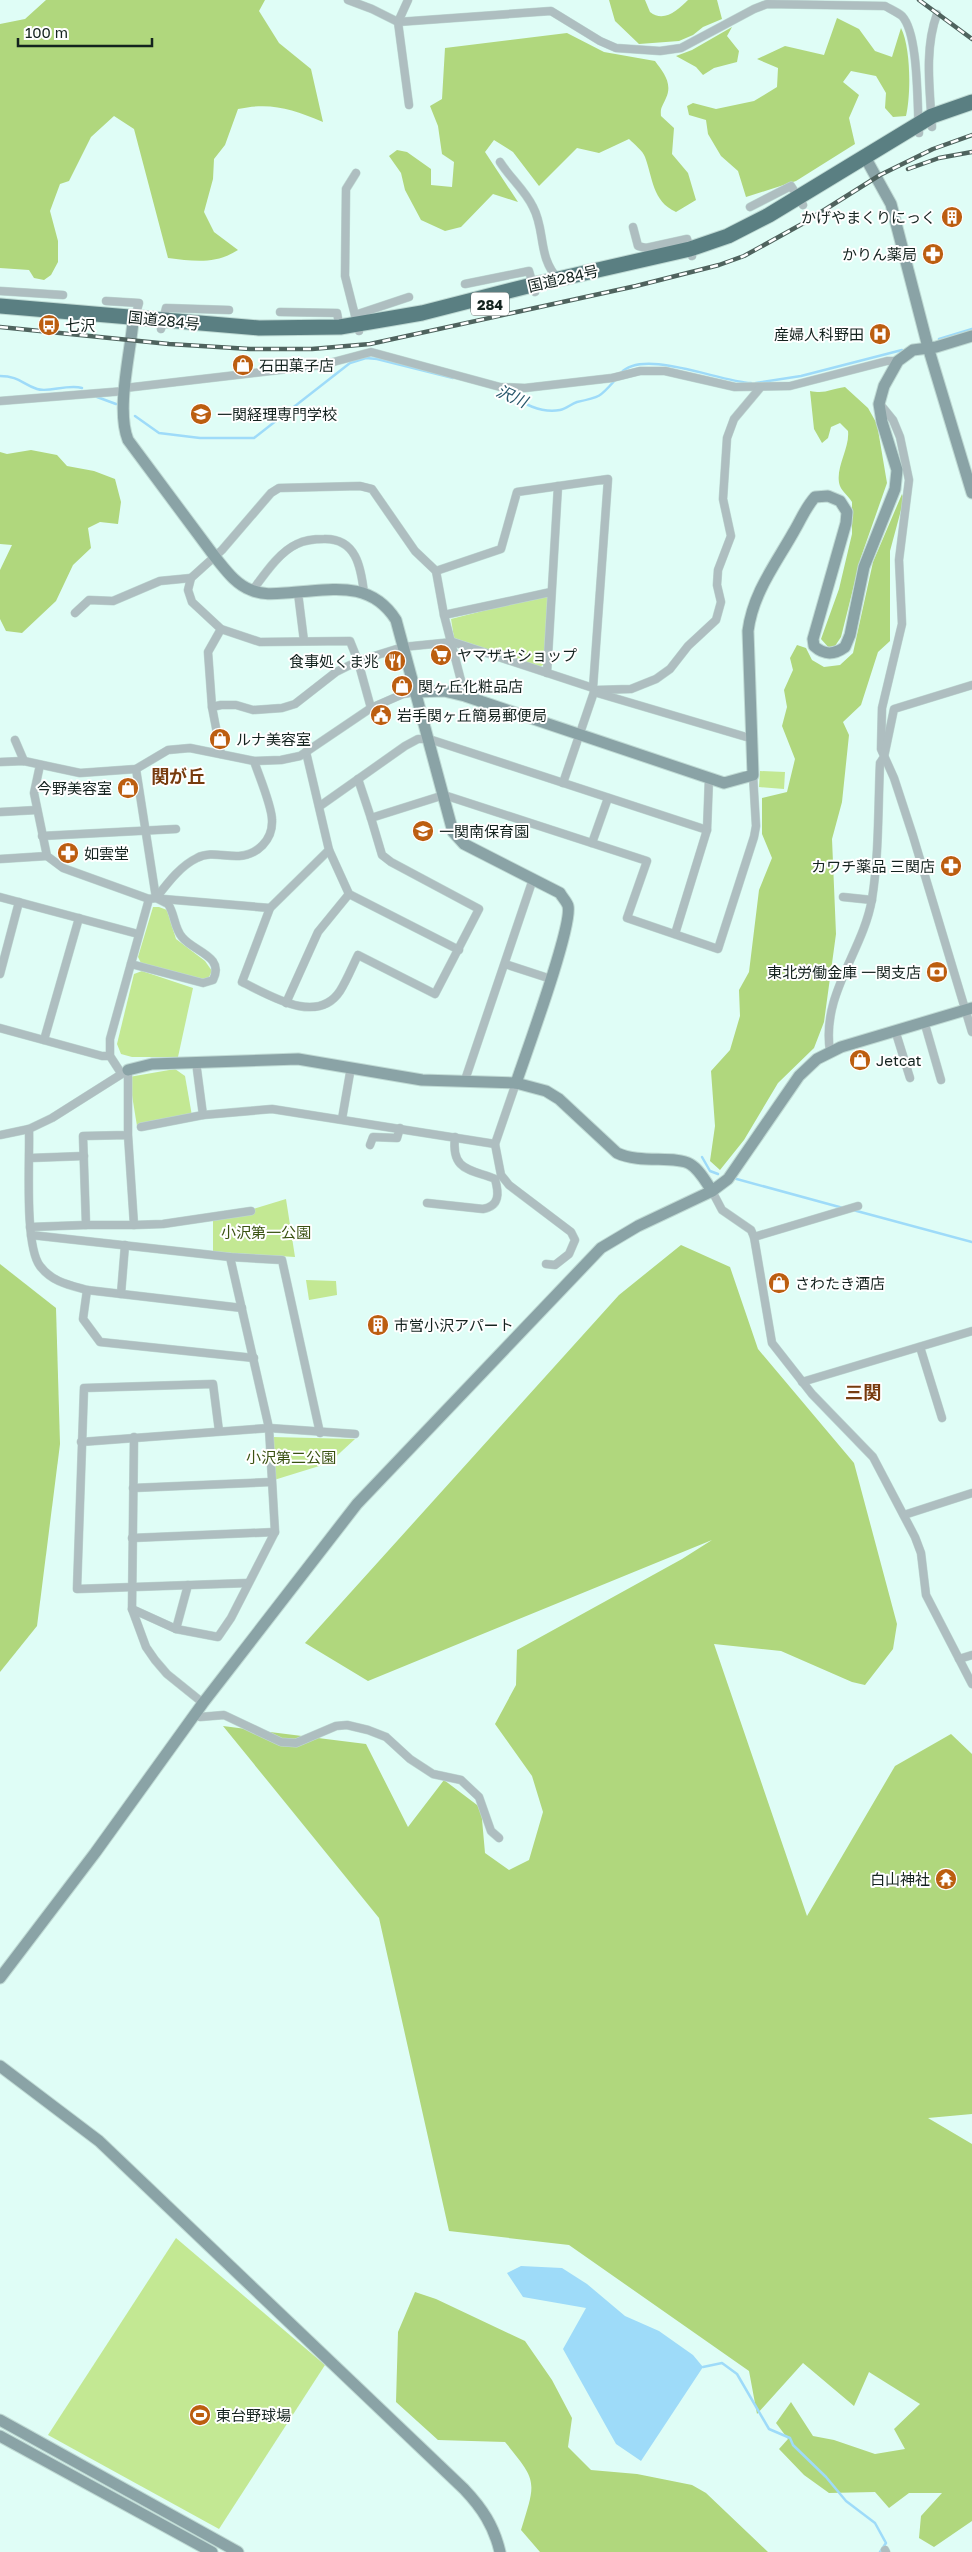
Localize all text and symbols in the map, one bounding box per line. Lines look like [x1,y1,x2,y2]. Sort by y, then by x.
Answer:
scale bar [18,15,151,47]
text: 100 m [25,23,68,41]
building icon: かげやまくりにっく [940,205,964,229]
place label: かげやまくりにっく [801,208,936,226]
pharmacy icon: かりん薬局 [921,242,945,266]
place label: かりん薬局 [842,245,917,263]
street label: 国道284号 [526,261,600,295]
road number: 284 [471,292,509,316]
street label: 国道284号 [127,307,201,333]
bus stop icon: 七沢 [37,313,61,337]
place label: 七沢 [65,316,95,334]
hospital icon: 産婦人科野田 [868,322,892,346]
place label: 産婦人科野田 [774,325,864,343]
shop icon: 石田菓子店 [231,353,255,377]
place label: 石田菓子店 [259,356,334,374]
water label: 沢川 [493,380,533,412]
school or university icon: 一関経理専門学校 [189,402,213,426]
place label: 一関経理専門学校 [217,405,337,423]
supermarket icon: ヤマザキショップ [429,643,453,667]
place label: ヤマザキショップ [457,646,577,664]
restaurant icon: 食事処くま兆 [383,649,407,673]
place label: 食事処くま兆 [289,652,379,670]
shop icon: 関ヶ丘化粧品店 [390,674,414,698]
place label: 関ヶ丘化粧品店 [418,677,523,695]
public building icon: 岩手関ヶ丘簡易郵便局 [369,703,393,727]
place label: 岩手関ヶ丘簡易郵便局 [397,706,547,724]
shop icon: ルナ美容室 [208,727,232,751]
place label: ルナ美容室 [236,730,311,748]
district label: 関が丘 [151,765,205,787]
shop icon: 今野美容室 [116,776,140,800]
place label: 今野美容室 [37,779,112,797]
school or university icon: 一関南保育園 [411,819,435,843]
place label: 一関南保育園 [439,822,529,840]
pharmacy icon: 如雲堂 [56,841,80,865]
place label: 如雲堂 [84,844,129,862]
pharmacy icon: カワチ薬品 三関店 [939,854,963,878]
place label: カワチ薬品 三関店 [811,857,935,875]
bank icon: 東北労働金庫 一関支店 [925,960,949,984]
place label: 東北労働金庫 一関支店 [767,963,921,981]
shop icon: Jetcat [848,1048,872,1072]
place label: Jetcat [876,1051,922,1069]
park label: 小沢第一公園 [221,1223,311,1241]
shop icon: さわたき酒店 [767,1271,791,1295]
place label: さわたき酒店 [795,1274,885,1292]
building icon: 市営小沢アパート [366,1313,390,1337]
place label: 市営小沢アパート [394,1316,514,1334]
district label: 三関 [845,1381,881,1403]
park label: 小沢第二公園 [246,1448,336,1466]
temple icon: 白山神社 [934,1867,958,1891]
place label: 白山神社 [870,1870,930,1888]
sports icon: 東台野球場 [188,2403,212,2427]
place label: 東台野球場 [216,2406,291,2424]

